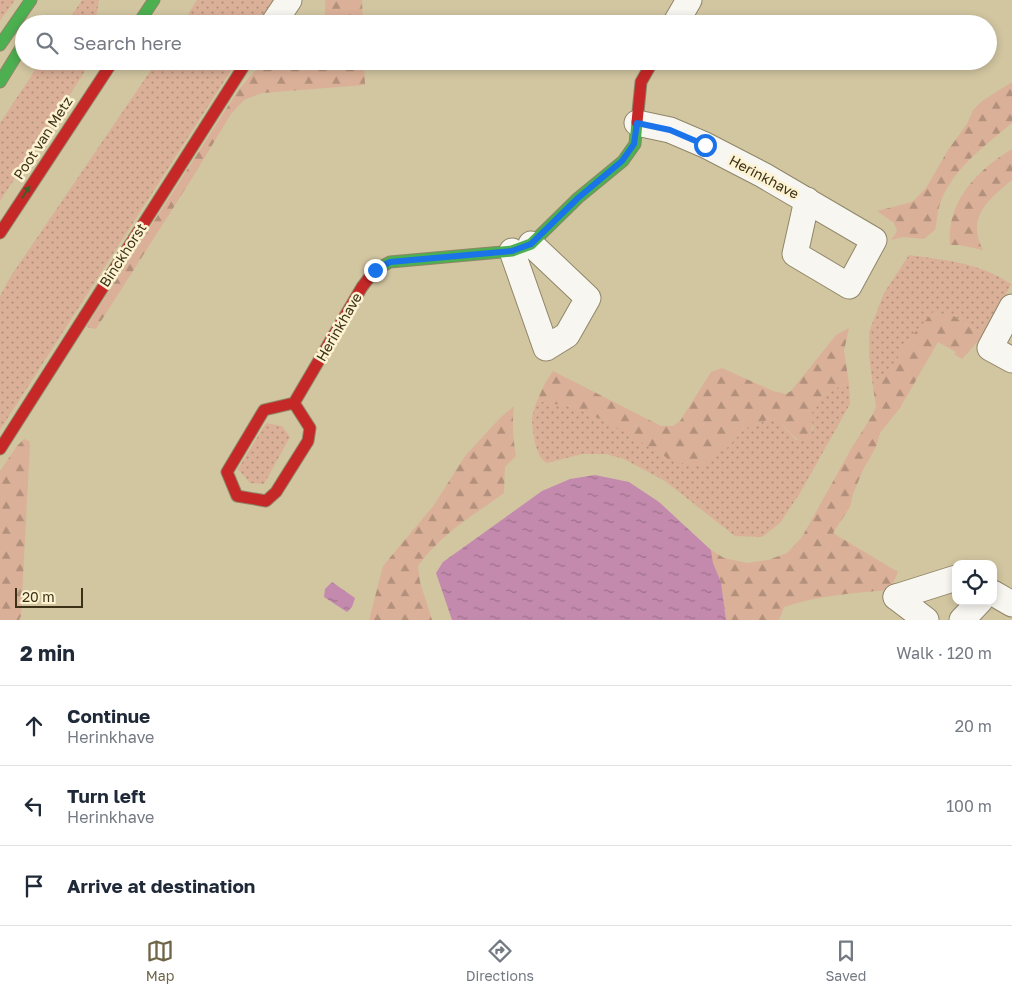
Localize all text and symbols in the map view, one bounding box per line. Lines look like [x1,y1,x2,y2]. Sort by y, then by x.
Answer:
search box [15,15,997,70]
icon: search [33,29,61,57]
text: Search here [73,31,182,54]
street label: Poot van Metz [9,93,76,182]
route start [694,134,717,157]
street label: Herinkhave [727,151,802,202]
one-way arrow [22,185,31,198]
street label: Binckhorst [96,220,150,290]
route end [364,259,387,282]
street label: Herinkhave [312,289,365,364]
map controls [952,560,997,605]
button: locate [952,560,997,605]
scale bar [15,585,82,608]
text: 20 m [22,588,55,605]
text: 2 min [20,640,75,666]
text: Walk · 120 m [896,643,992,663]
text: Continue [67,704,150,727]
icon: ahead [20,712,48,740]
text: 20 m [955,716,992,736]
text: Herinkhave [67,727,154,747]
text: Turn left [67,784,146,807]
icon: left [20,792,48,820]
text: 100 m [946,796,992,816]
text: Herinkhave [67,807,154,827]
icon: arrive [20,872,48,900]
text: Arrive at destination [67,874,255,897]
tab: Map [146,937,174,984]
tab: Directions [466,937,534,984]
tab: Saved [825,937,866,984]

